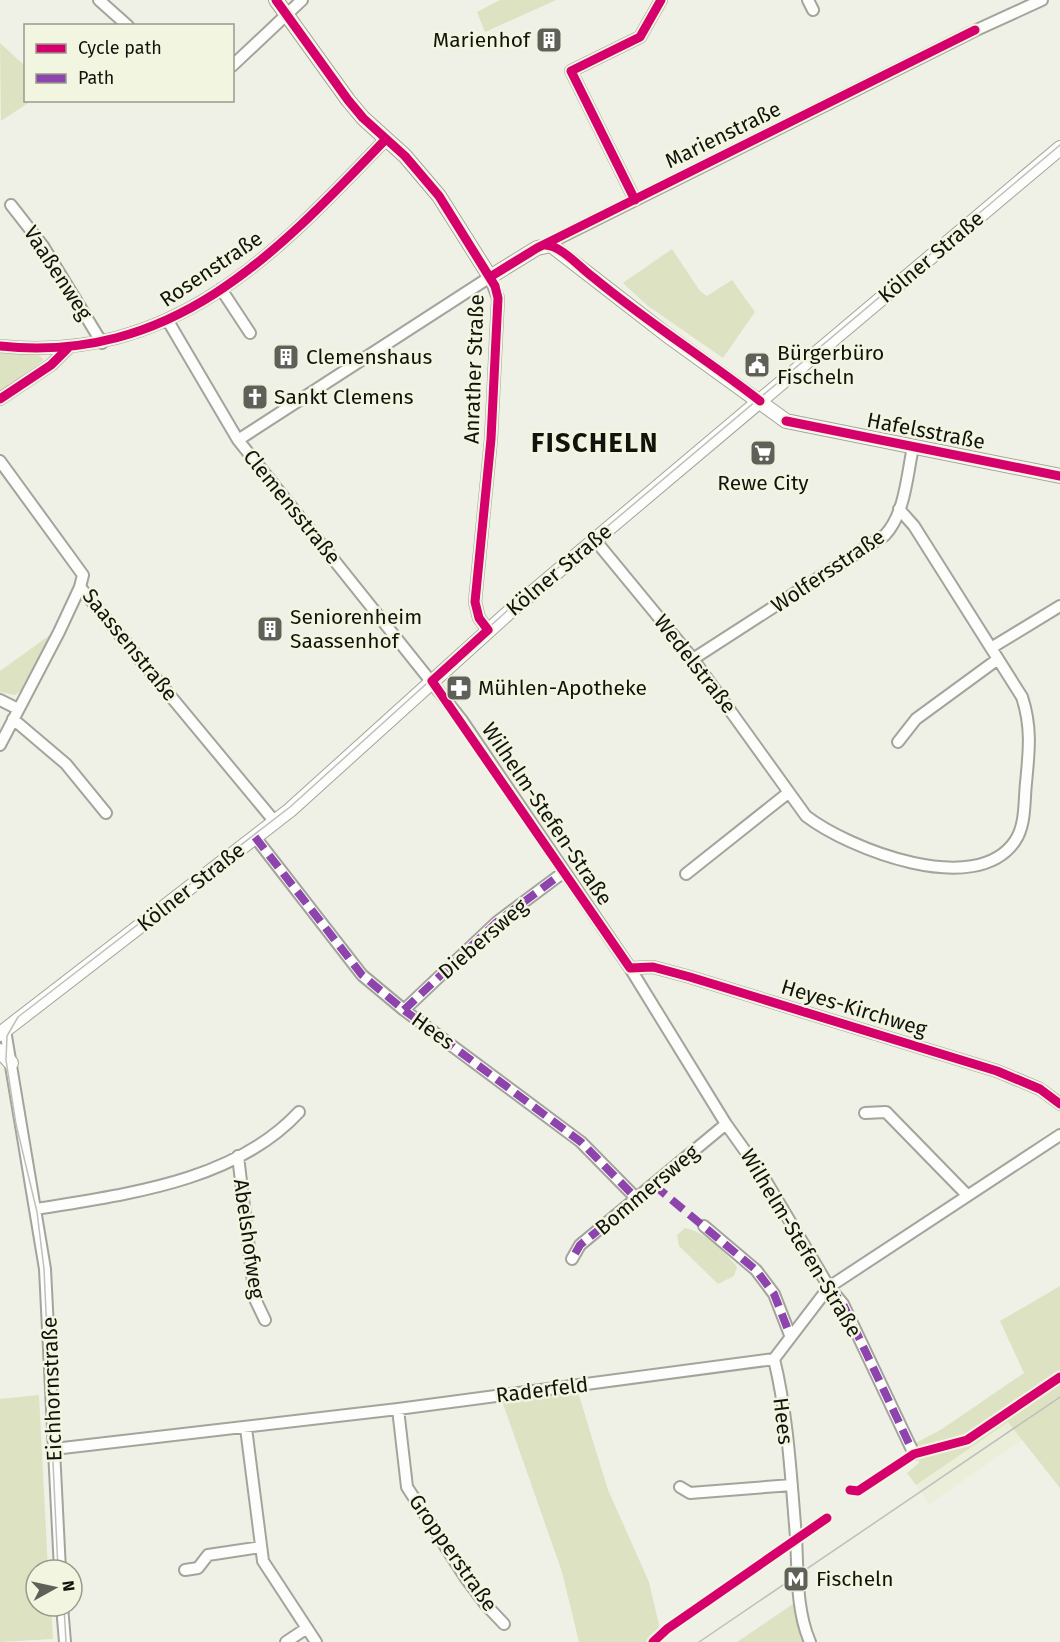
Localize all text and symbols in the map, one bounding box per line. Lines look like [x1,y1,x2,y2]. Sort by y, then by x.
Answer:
legend [24,24,234,102]
building icon: Marienhof [534,25,564,55]
place label: Marienhof [433,27,532,53]
text: Cycle path [78,37,162,59]
text: Path [78,67,114,89]
street label: Marienstraße [661,96,785,174]
street label: Kölner Straße [873,205,989,309]
street label: Vaaßenweg [18,221,98,325]
street label: Rosenstraße [155,225,267,313]
street label: Anrather Straße [458,294,490,444]
place label: Bürgerbüro Fischeln [777,340,884,390]
building icon: Clemenshaus [271,342,301,372]
place label: Clemenshaus [306,344,433,370]
public building icon: Bürgerbüro Fischeln [742,350,772,380]
church icon: Sankt Clemens [240,382,270,412]
place label: Sankt Clemens [274,384,414,410]
street label: Hafelsstraße [865,407,987,455]
district label: FISCHELN [531,427,659,459]
supermarket icon: Rewe City [748,438,778,468]
street label: Clemensstraße [238,444,346,570]
place label: Rewe City [717,470,809,496]
street label: Kölner Straße [501,518,617,622]
street label: Wolfersstraße [766,524,890,618]
street label: Saassenstraße [77,583,183,707]
place label: Seniorenheim Saassenhof [290,604,422,654]
street label: Wedelstraße [648,609,742,719]
building icon: Seniorenheim Saassenhof [255,614,285,644]
pharmacy icon: Mühlen-Apotheke [444,673,474,703]
place label: Mühlen-Apotheke [478,675,647,701]
street label: Wilhelm-Stefen-Straße [476,718,618,910]
street label: Kölner Straße [132,837,250,937]
street label: Diebersweg [433,893,533,985]
street label: Heyes-Kirchweg [778,974,930,1043]
street label: Hees [406,1007,460,1055]
street label: Bommersweg [590,1139,704,1241]
street label: Wilhelm-Stefen-Straße [734,1144,868,1342]
street label: Abelshofweg [228,1177,270,1301]
street label: Eichhornstraße [36,1316,68,1462]
street label: Raderfeld [494,1371,590,1409]
street label: Hees [767,1396,799,1446]
street label: Gropperstraße [403,1489,503,1617]
north arrow [24,1558,84,1618]
metro station icon: Fischeln [781,1564,811,1594]
place label: Fischeln [816,1566,894,1592]
text: N [58,1579,79,1593]

